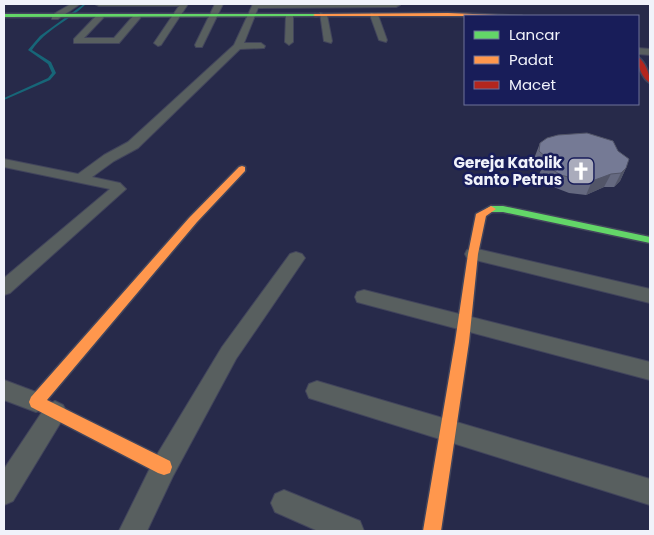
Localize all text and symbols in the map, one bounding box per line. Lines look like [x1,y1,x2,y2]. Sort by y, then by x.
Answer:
legend [464,15,639,105]
text: Lancar [509,24,560,45]
text: Padat [509,49,554,70]
text: Macet [509,74,556,95]
place label: Gereja Katolik Santo Petrus [453,152,563,190]
church icon: Gereja Katolik Santo Petrus [566,156,596,186]

